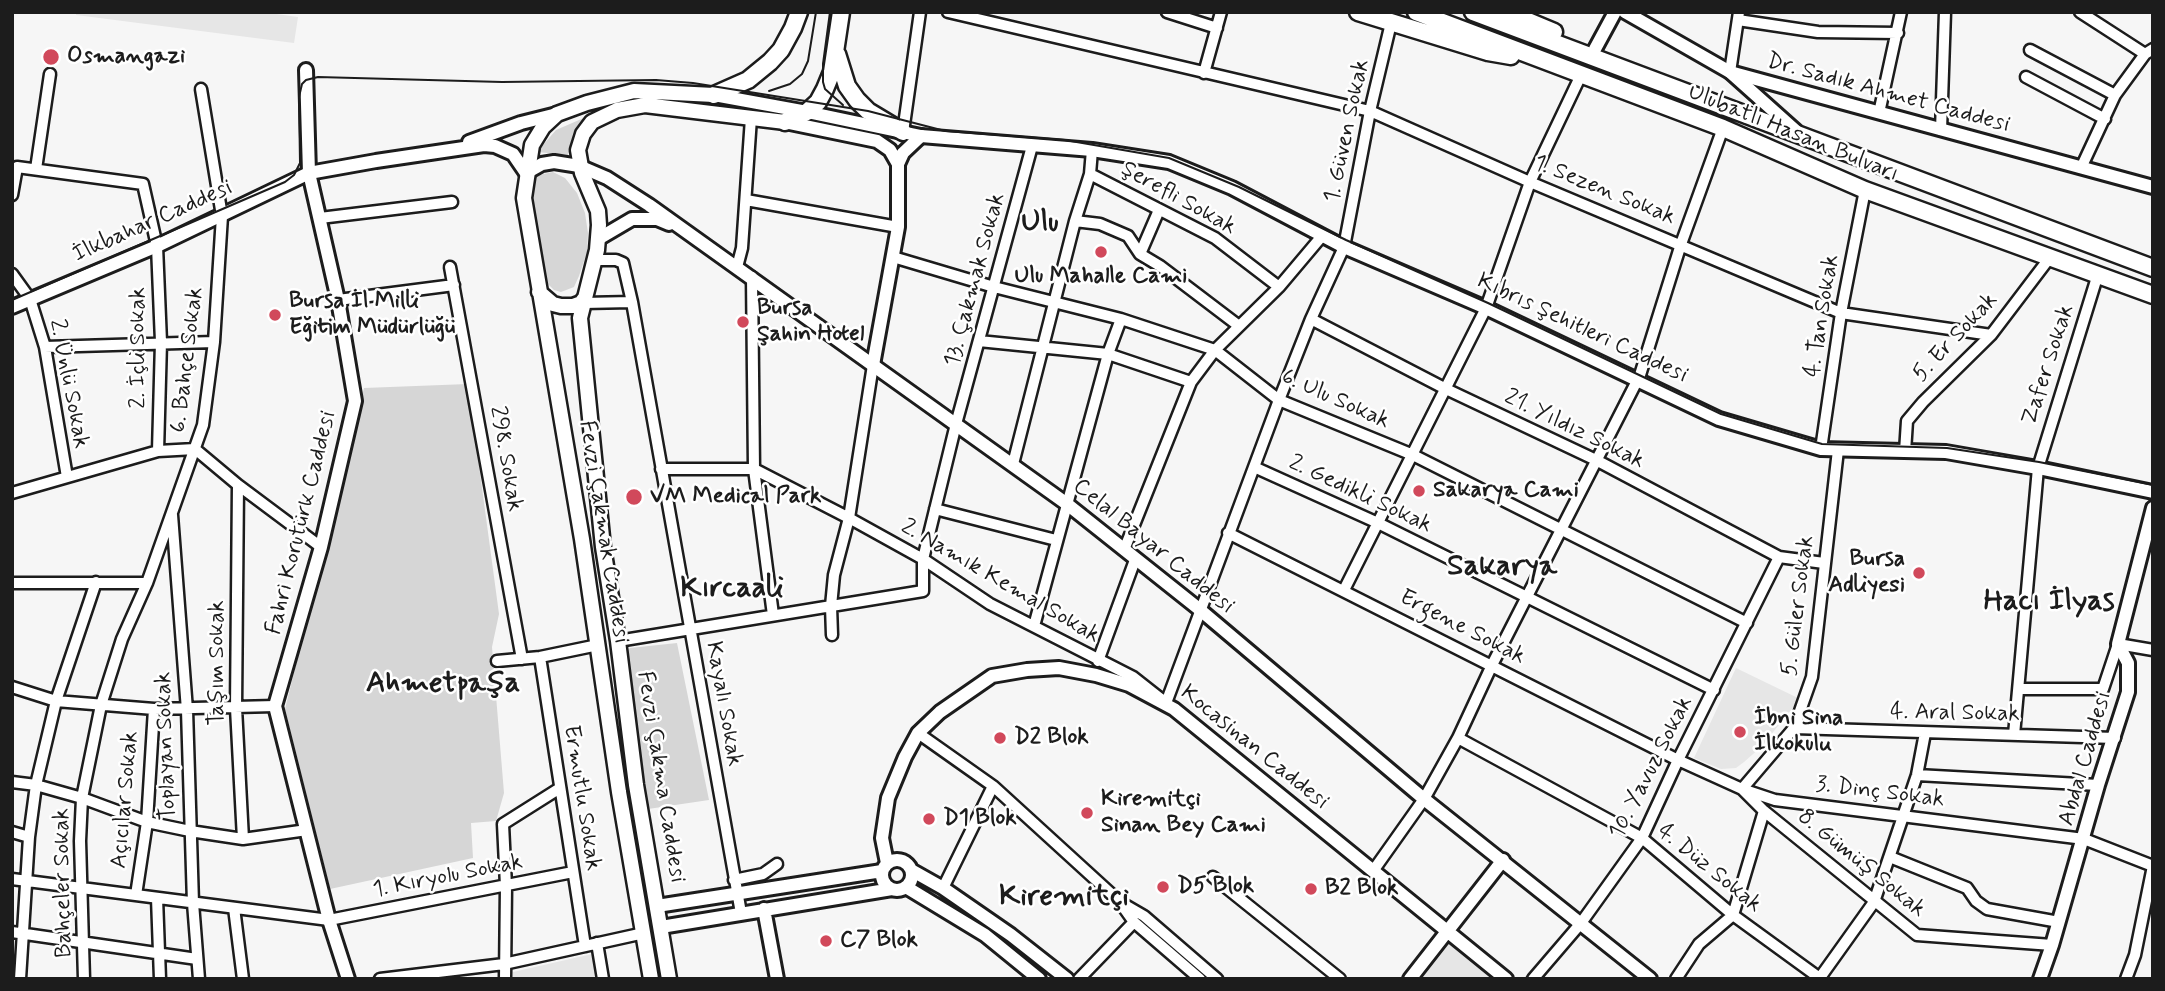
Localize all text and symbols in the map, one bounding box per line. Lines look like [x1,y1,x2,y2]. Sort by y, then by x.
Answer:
place label: Osmangazi [67,43,185,71]
marker: Osmangazi [41,47,61,67]
street label: Dr. Sadık Ahmet Caddesi [1763,48,2013,140]
street label: 1. Güven Sokak [1319,57,1377,205]
street label: Ulubatlı Hasan Bulvarı [1684,79,1902,189]
street label: 1. Sezen Sokak [1529,150,1679,232]
street label: Şerefli Sokak [1116,156,1240,242]
street label: İlkbahar Caddesi [69,174,237,270]
street label: 13. Çakmak Sokak [940,190,1012,370]
district label: Ulu [1021,206,1059,242]
marker: Ulu Mahalle Cami [1093,244,1109,260]
street label: 4. Tan Sokak [1800,253,1846,379]
place label: Ulu Mahalle Cami [1015,263,1187,291]
street label: Kıbrıs Şehitleri Caddesi [1472,268,1692,390]
street label: 6. Bahçe Sokak [165,286,211,434]
street label: 2. İçli Sokak [125,287,153,409]
place label: Bursa İl Milli Eğitim Müdürlüğü [289,288,455,342]
street label: 5. Er Sokak [1908,288,2004,388]
place label: Bursa Şahin Hotel [757,295,864,349]
street label: Zafer Sokak [2017,301,2081,429]
marker: Bursa İl Milli Eğitim Müdürlüğü [267,307,283,323]
marker: Bursa Şahin Hotel [735,314,751,330]
street label: 2. Ünlü Sokak [42,317,94,451]
street label: 6. Ulu Sokak [1276,364,1394,436]
street label: 21. Yıldız Sokak [1499,384,1649,476]
street label: 298. Sokak [482,404,528,514]
street label: Fahri Korutürk Caddesi [261,408,343,638]
street label: Fevzi Çakmak Caddesi [572,419,634,645]
street label: 2. Gedikli Sokak [1284,450,1436,540]
street label: Celal Bayar Caddesi [1067,473,1239,621]
place label: Sakarya Cami [1433,477,1579,505]
place label: VM Medical Park [650,483,821,511]
marker: Sakarya Cami [1411,483,1427,499]
marker: VM Medical Park [624,487,644,507]
street label: 2. Namık Kemal Sokak [896,514,1104,650]
street label: 5. Güler Sokak [1777,534,1821,678]
place label: Bursa Adliyesi [1828,546,1905,600]
district label: Sakarya [1447,550,1557,586]
marker: Bursa Adliyesi [1911,565,1927,581]
district label: Kırcaali [680,572,784,608]
street label: Ergene Sokak [1394,584,1530,672]
district label: Hacı İlyas [1984,585,2114,621]
street label: Taşım Sokak [204,600,232,726]
street label: Kayalı Sokak [698,639,748,769]
district label: Ahmetpaşa [366,667,520,703]
street label: Fevzi Çakma Caddesi [630,669,690,885]
street label: Toplayan Sokak [151,671,183,821]
street label: Kocasinan Caddesi [1174,680,1334,816]
street label: Abdal Caddesi [2054,689,2118,829]
street label: 10. Yavuz Sokak [1604,692,1700,844]
street label: 4. Aral Sokak [1890,699,2020,729]
place label: İbni Sina İlkokulu [1754,705,1843,759]
street label: Ermutlu Sokak [556,723,606,873]
place label: D2 Blok [1014,724,1089,752]
marker: İbni Sina İlkokulu [1732,724,1748,740]
street label: Açıcılar Sokak [106,730,146,870]
marker: D2 Blok [992,730,1008,746]
street label: 3. Dinç Sokak [1814,771,1946,815]
place label: Kiremitçi Sinan Bey Cami [1101,786,1266,840]
street label: 8. Gümüş Sokak [1791,804,1931,924]
place label: D1 Blok [943,805,1017,833]
marker: Kiremitçi Sinan Bey Cami [1079,805,1095,821]
street label: Bahçeler Sokak [49,808,79,958]
marker: D1 Blok [921,811,937,827]
street label: 4. Düz Sokak [1651,819,1767,919]
street label: 1. Kıryolu Sokak [371,849,525,905]
place label: D5 Blok [1177,873,1254,901]
place label: B2 Blok [1325,875,1398,903]
marker: D5 Blok [1155,879,1171,895]
district label: Kiremitçi [999,880,1129,916]
marker: B2 Blok [1303,881,1319,897]
place label: C7 Blok [840,927,918,955]
marker: C7 Blok [818,933,834,949]

